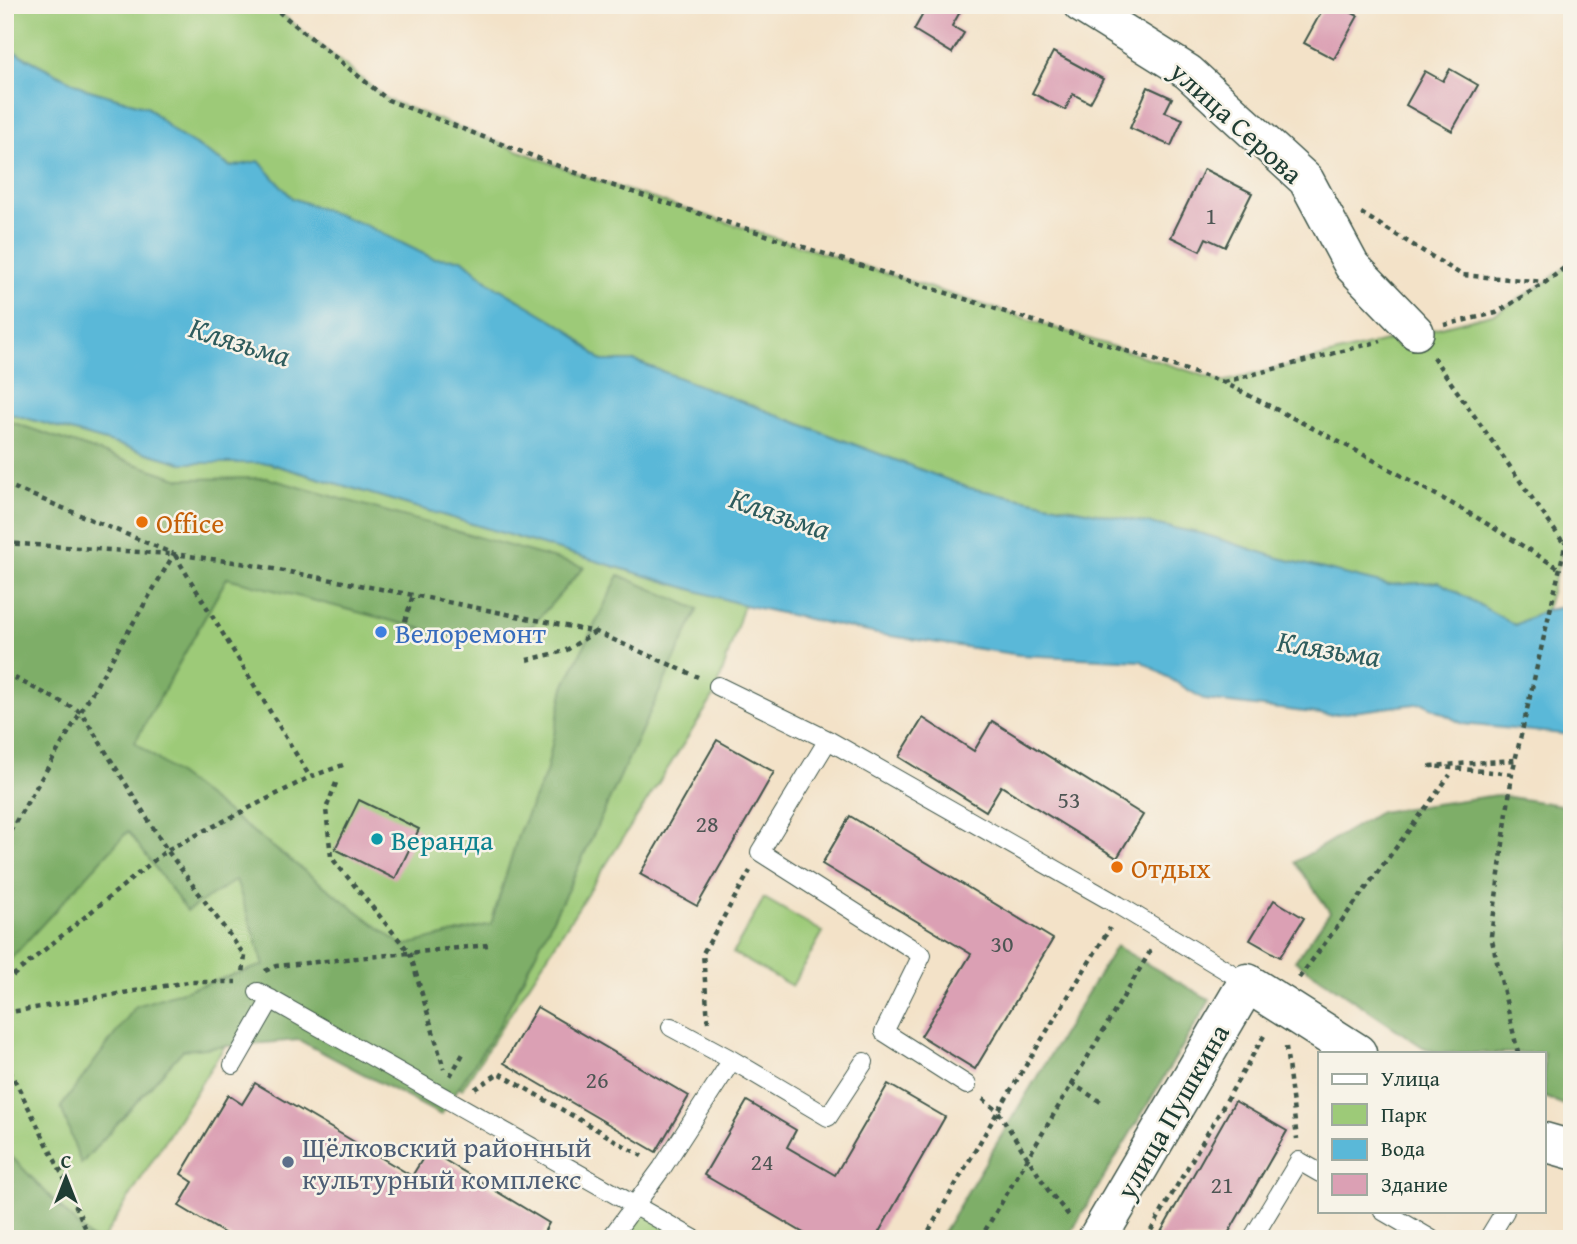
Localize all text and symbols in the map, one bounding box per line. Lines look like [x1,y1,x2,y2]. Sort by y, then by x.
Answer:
street label: улица Серова [1161,50,1313,193]
house number: 1 [1205,198,1217,233]
water label: Клязьма [184,305,296,377]
water label: Клязьма [724,475,836,551]
place label: Office [156,502,224,543]
marker: Office [134,514,150,530]
place label: Велоремонт [395,612,546,653]
water label: Клязьма [1274,618,1384,678]
marker: Велоремонт [373,624,389,640]
house number: 53 [1057,782,1081,817]
house number: 28 [695,806,719,841]
place label: Веранда [391,819,494,860]
marker: Веранда [369,831,385,847]
place label: Отдых [1131,847,1211,888]
marker: Отдых [1109,859,1125,875]
house number: 30 [990,926,1014,961]
street label: улица Пушкина [1105,1015,1239,1207]
legend [1318,1052,1546,1212]
house number: 26 [585,1062,609,1097]
text: Улица [1381,1063,1440,1094]
text: Парк [1381,1099,1427,1130]
place label: Щёлковский районный культурный комплекс [302,1126,591,1199]
text: Вода [1381,1133,1425,1164]
north arrow [32,1142,102,1212]
house number: 24 [750,1144,774,1179]
text: С [61,1147,72,1175]
marker: Щёлковский районный культурный комплекс [280,1154,296,1170]
house number: 21 [1210,1167,1234,1202]
text: Здание [1381,1169,1448,1200]

